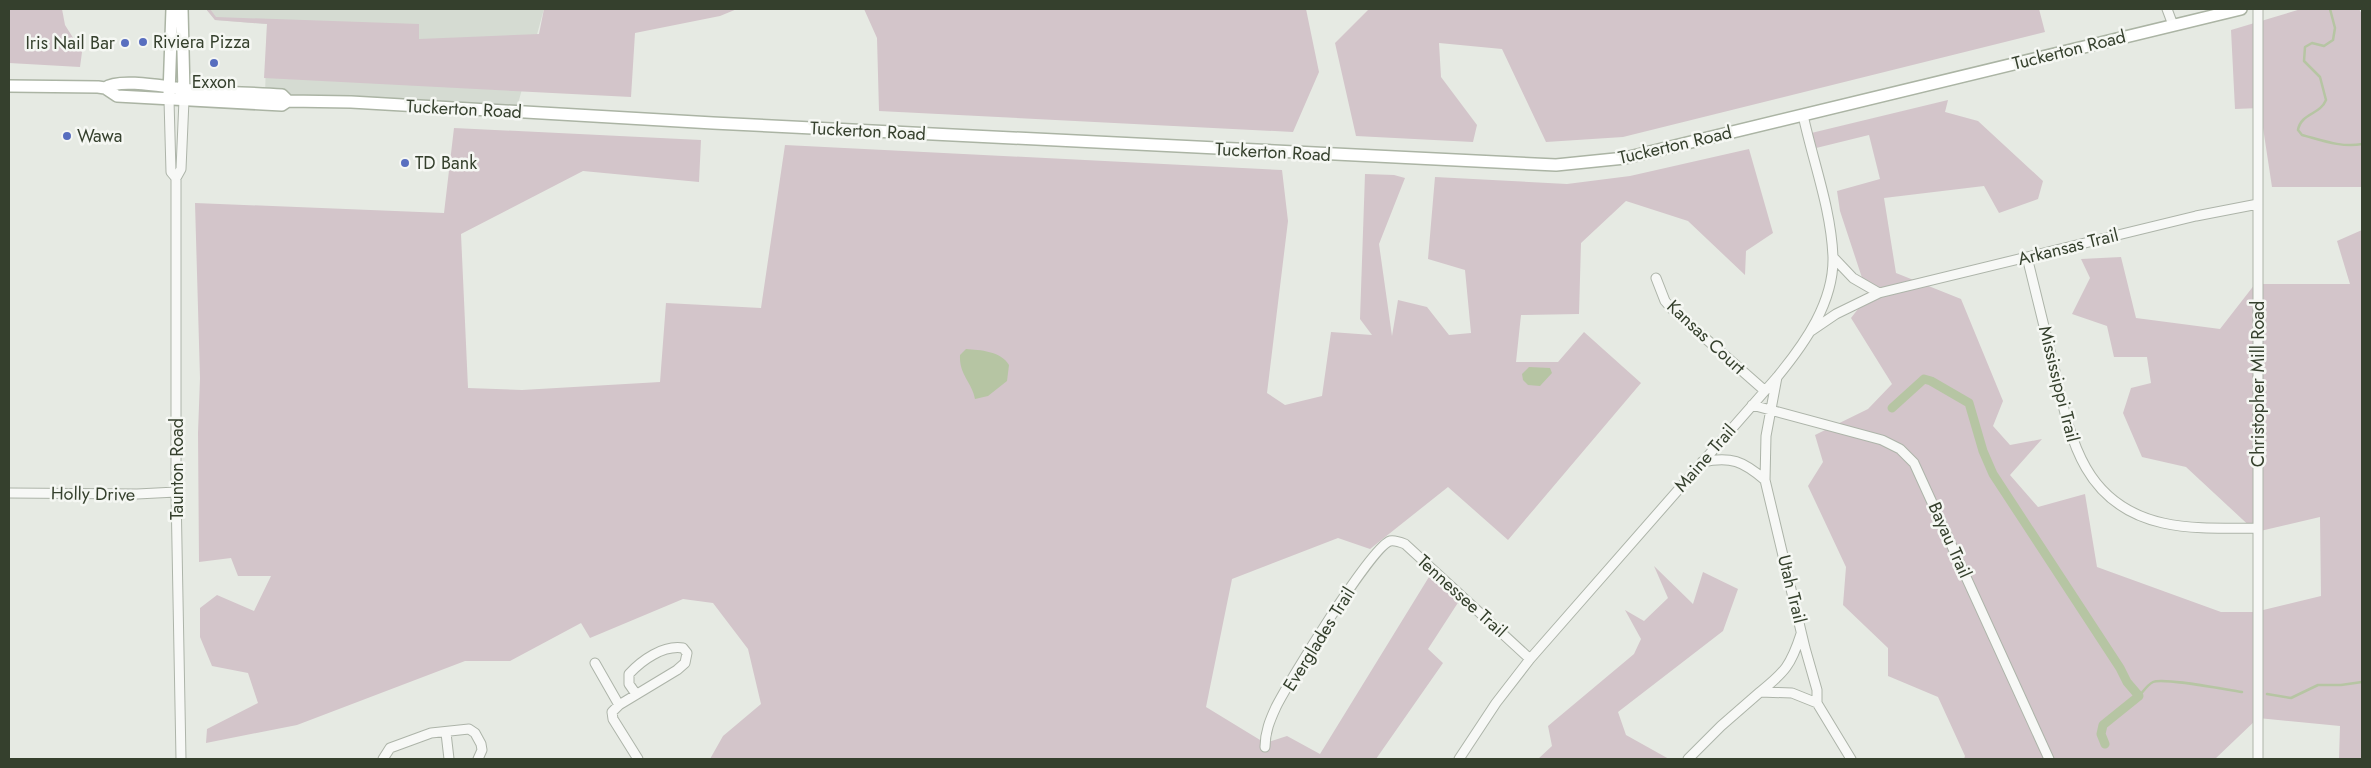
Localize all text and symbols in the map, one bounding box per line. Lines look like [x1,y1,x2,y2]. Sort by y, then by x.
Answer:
street label: Tuckerton Road [2010,23,2128,77]
place label: Riviera Pizza [153,29,250,55]
place label: Iris Nail Bar [25,30,116,56]
marker: Riviera Pizza [137,36,149,48]
marker: Iris Nail Bar [119,37,131,49]
marker: Exxon [208,57,220,69]
place label: Exxon [192,69,236,95]
street label: Tuckerton Road [405,93,523,125]
street label: Tuckerton Road [809,115,927,147]
street label: Tuckerton Road [1616,119,1734,171]
place label: Wawa [77,123,123,149]
marker: Wawa [61,130,73,142]
street label: Tuckerton Road [1214,136,1332,168]
place label: TD Bank [415,150,477,176]
marker: TD Bank [399,157,411,169]
street label: Arkansas Trail [2015,222,2121,272]
street label: Kansas Court [1661,294,1752,381]
street label: Christopher Mill Road [2245,301,2271,467]
street label: Mississippi Trail [2032,323,2086,445]
street label: Taunton Road [164,418,190,520]
street label: Maine Trail [1668,418,1742,498]
street label: Holly Drive [51,480,135,508]
street label: Bayau Trail [1922,498,1978,582]
street label: Tennessee Trail [1411,549,1513,643]
street label: Utah Trail [1771,552,1813,626]
street label: Everglades Trail [1277,582,1361,696]

